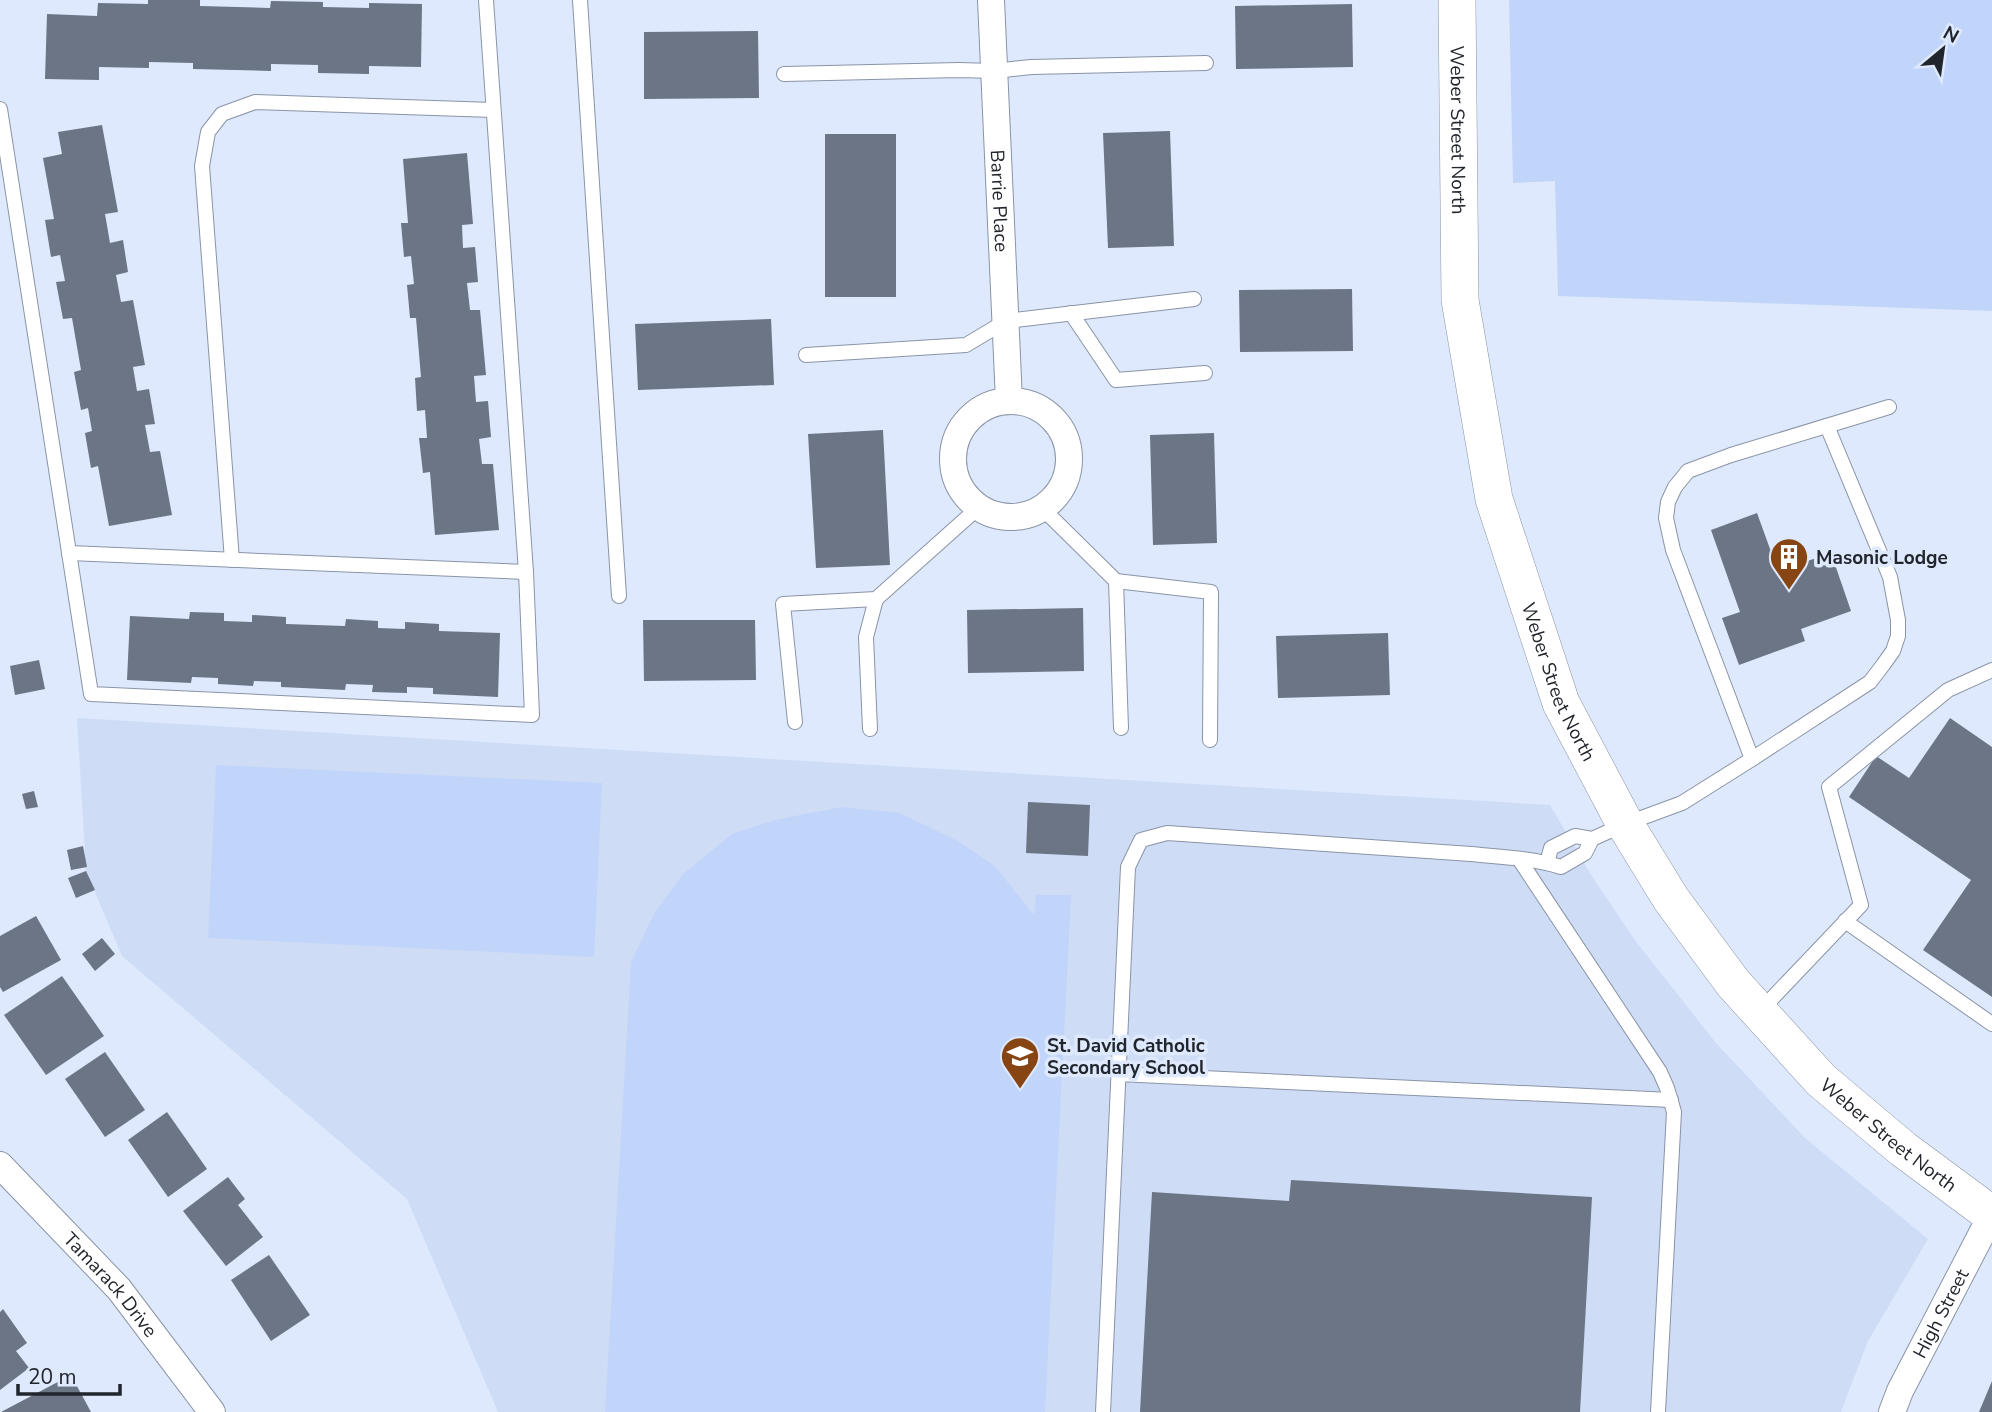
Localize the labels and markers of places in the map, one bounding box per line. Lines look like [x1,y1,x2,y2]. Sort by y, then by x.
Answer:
building icon: Masonic Lodge [1768,536,1810,591]
place label: Masonic Lodge [1816,545,1948,571]
place label: St. David Catholic Secondary School [1047,1033,1205,1081]
school or university icon: St. David Catholic Secondary School [999,1035,1041,1090]

